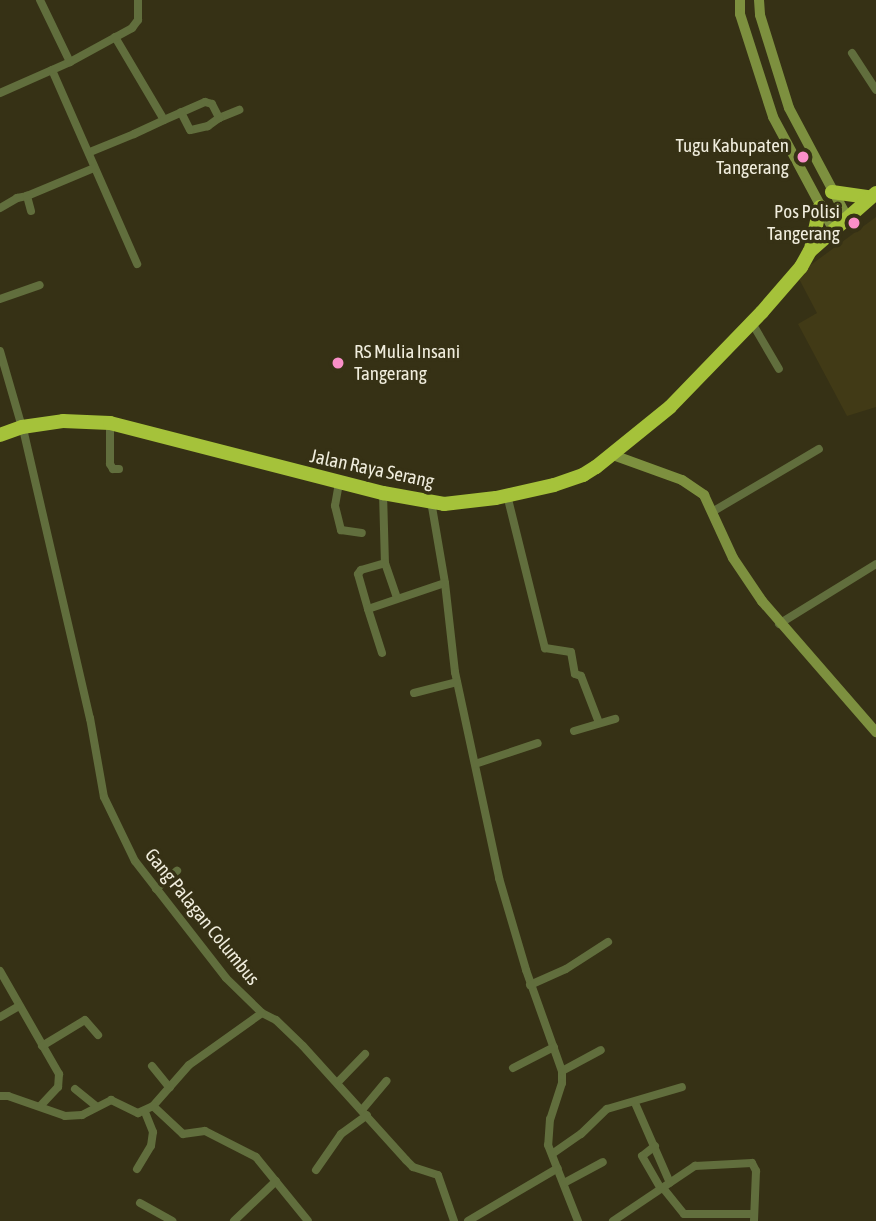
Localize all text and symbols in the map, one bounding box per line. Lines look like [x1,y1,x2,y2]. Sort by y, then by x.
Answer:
place label: Tugu Kabupaten Tangerang [676,135,789,179]
marker: Tugu Kabupaten Tangerang [795,149,811,165]
place label: Pos Polisi Tangerang [767,201,840,245]
marker: Pos Polisi Tangerang [846,215,862,231]
place label: RS Mulia Insani Tangerang [354,341,460,385]
marker: RS Mulia Insani Tangerang [328,353,348,373]
street label: Jalan Raya Serang [308,445,436,493]
street label: Gang Palagan Columbus [140,844,264,990]

